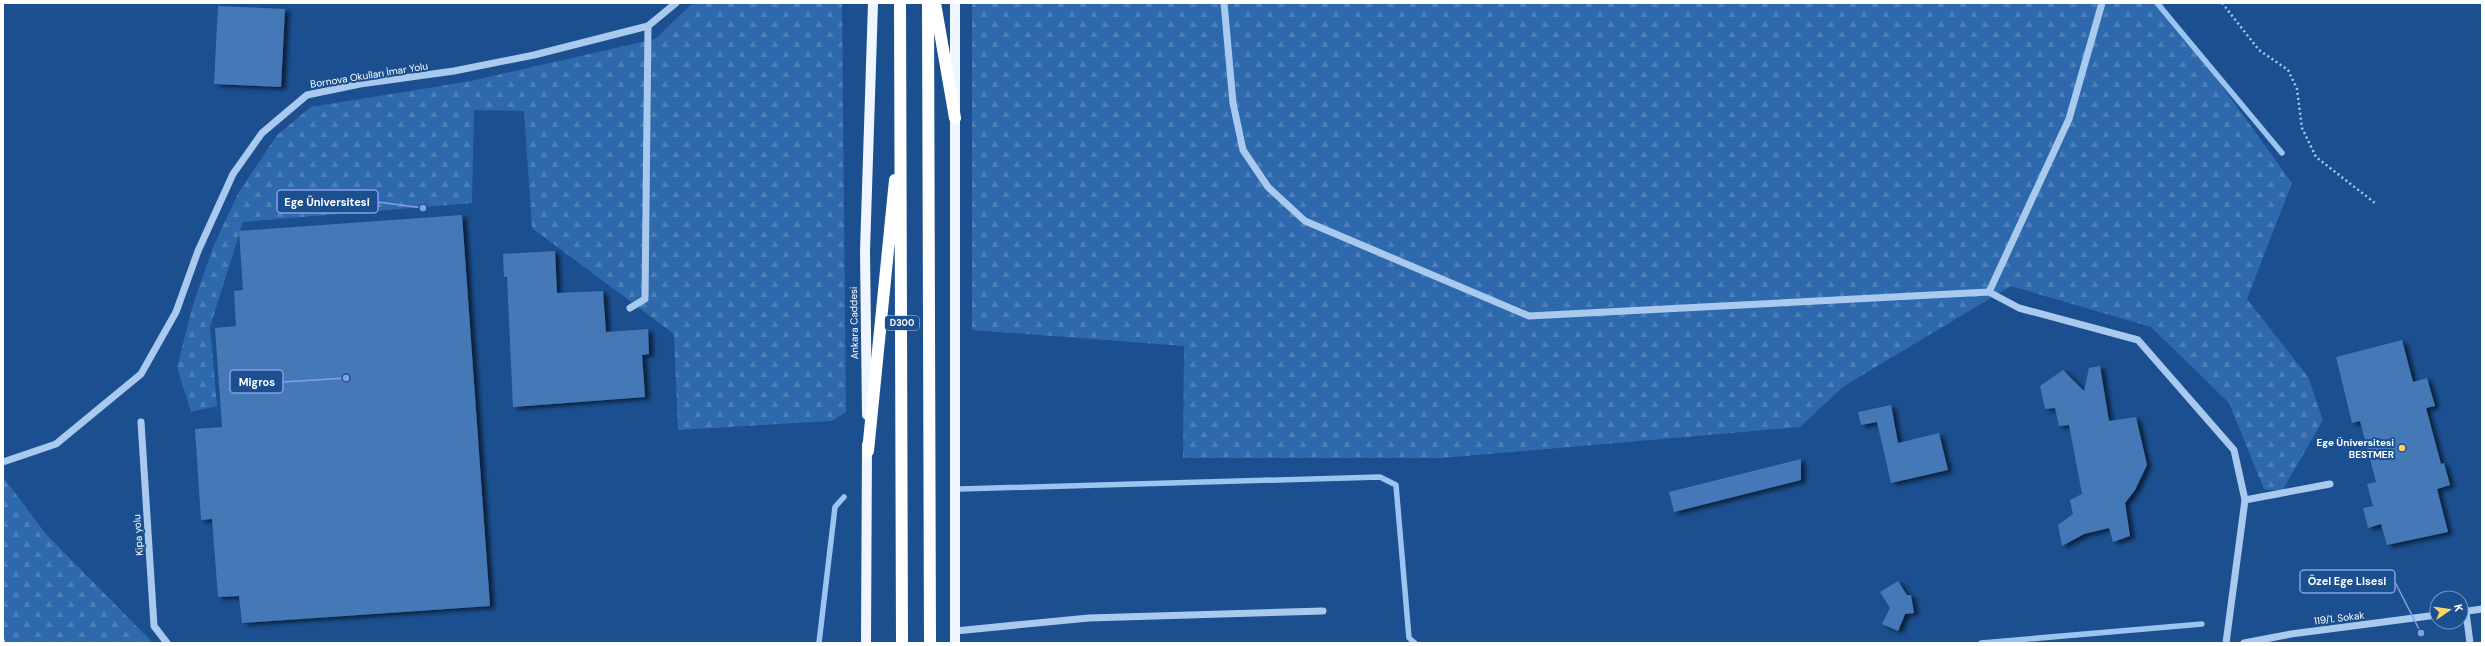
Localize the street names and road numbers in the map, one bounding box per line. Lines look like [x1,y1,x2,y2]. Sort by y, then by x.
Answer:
street label: Bornova Okulları İmar Yolu [309,59,429,91]
street label: Ankara Caddesi [847,286,861,360]
road number: D300 [885,316,919,330]
street label: Kipa yolu [130,514,146,556]
street label: 119/1. Sokak [2313,608,2365,628]

